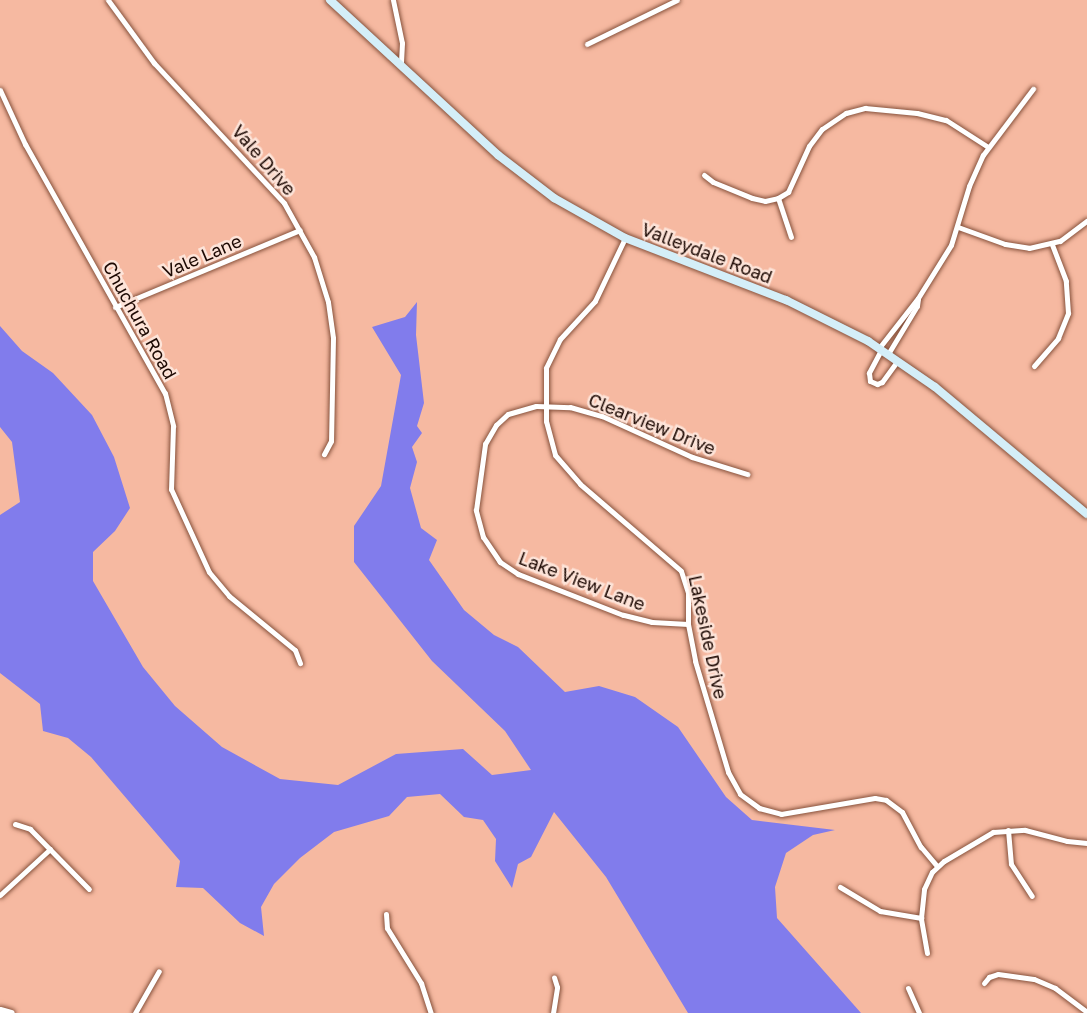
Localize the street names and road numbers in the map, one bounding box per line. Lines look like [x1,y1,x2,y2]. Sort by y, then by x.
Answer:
street label: Vale Drive [228,120,300,200]
street label: Valleydale Road [639,218,775,288]
street label: Vale Lane [159,230,245,282]
street label: Chuchura Road [99,257,181,383]
street label: Clearview Drive [585,389,719,459]
street label: Lake View Lane [516,547,648,615]
street label: Lakeside Drive [684,573,732,701]

